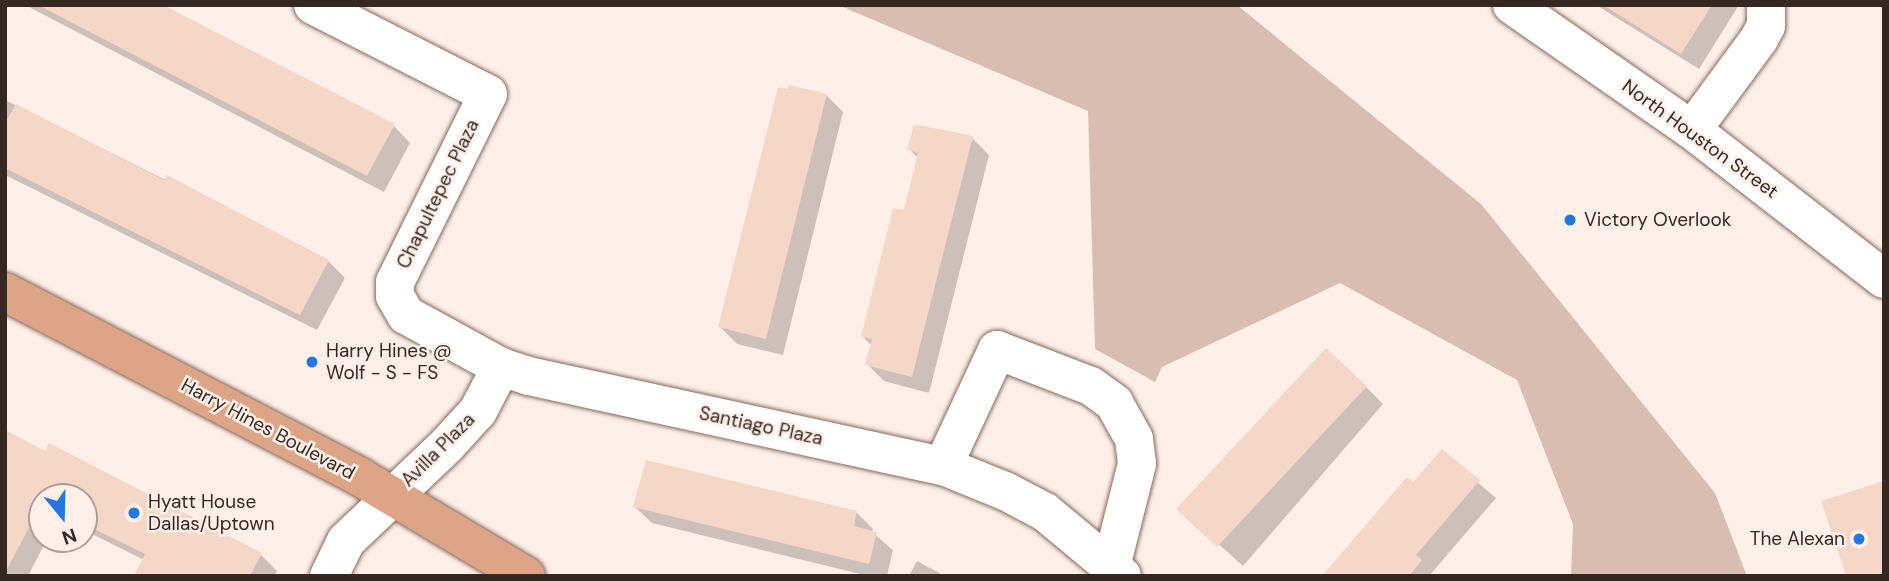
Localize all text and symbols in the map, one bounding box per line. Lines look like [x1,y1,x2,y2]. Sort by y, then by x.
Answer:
street label: North Houston Street [1618,75,1782,203]
street label: Chapultepec Plaza [392,116,484,272]
place label: Victory Overlook [1584,209,1731,231]
marker: Victory Overlook [1562,212,1578,228]
place label: Harry Hines @ Wolf - S - FS [326,340,452,384]
marker: Harry Hines @ Wolf - S - FS [304,354,320,370]
street label: Harry Hines Boulevard [177,374,359,484]
street label: Santiago Plaza [697,402,825,450]
street label: Avilla Plaza [396,408,480,492]
north arrow [28,483,98,553]
place label: Hyatt House Dallas/Uptown [148,491,275,535]
marker: Hyatt House Dallas/Uptown [126,505,142,521]
text: N [59,522,80,551]
place label: The Alexan [1750,528,1845,550]
marker: The Alexan [1851,531,1867,547]

